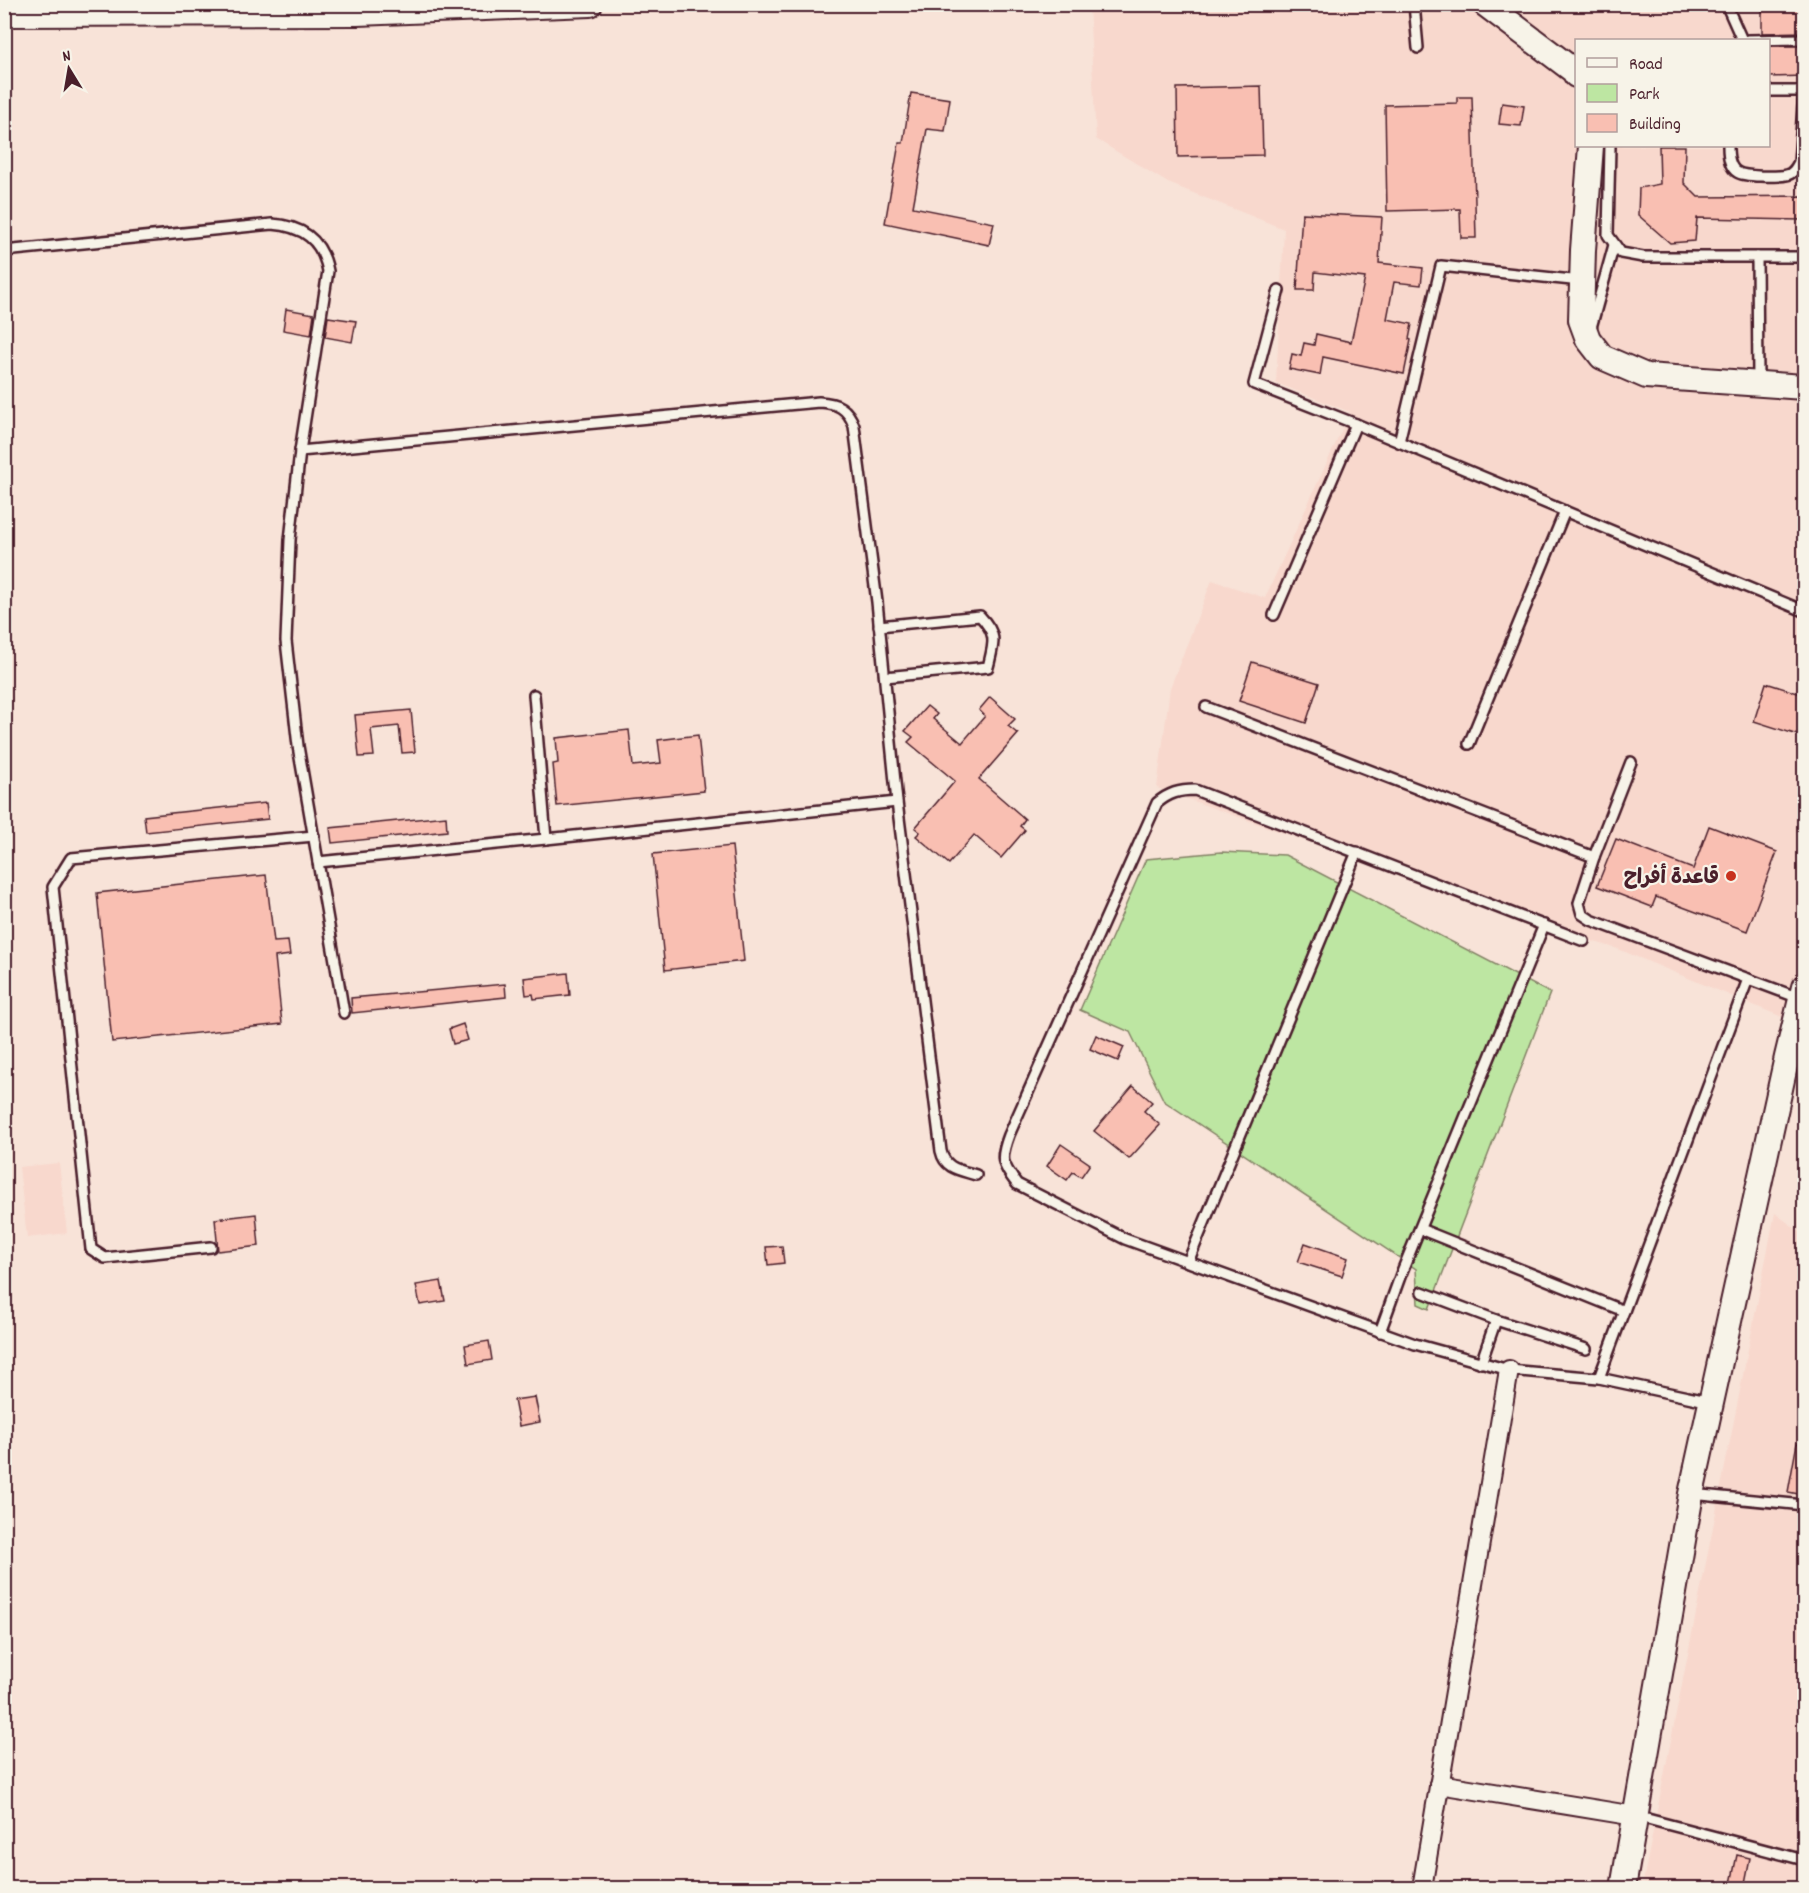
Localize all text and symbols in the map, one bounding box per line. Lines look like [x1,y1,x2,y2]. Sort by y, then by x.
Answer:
north arrow [39,39,99,99]
legend [1575,39,1770,147]
text: N [61,45,73,69]
text: Road [1629,53,1663,78]
text: Park [1629,83,1660,108]
text: Building [1629,113,1681,138]
place label: قاعدة أفراح [1623,863,1719,894]
marker: قاعدة أفراح [1724,869,1738,883]

